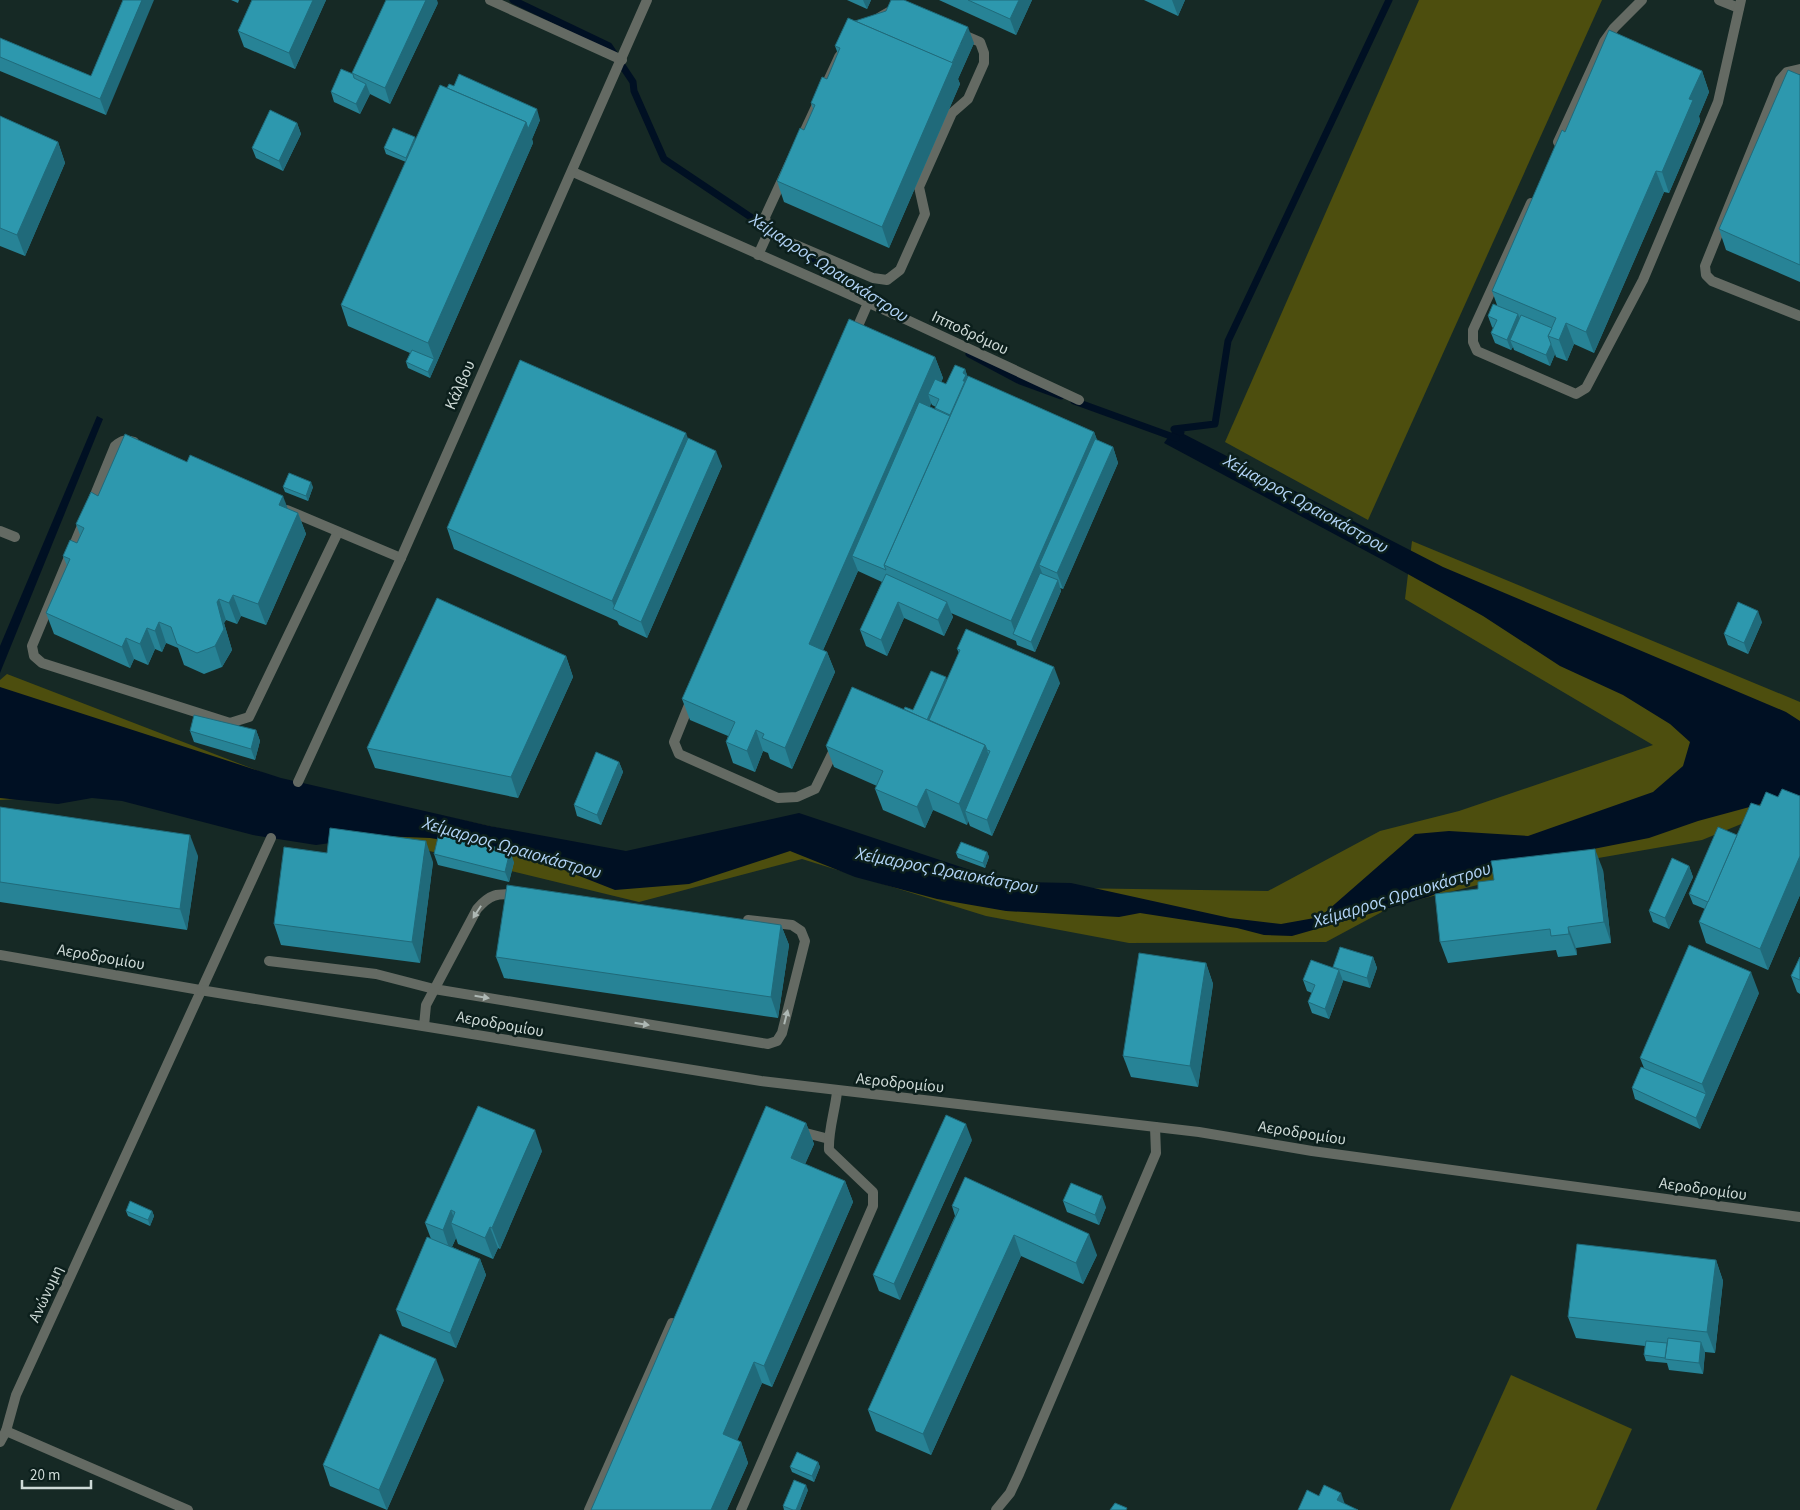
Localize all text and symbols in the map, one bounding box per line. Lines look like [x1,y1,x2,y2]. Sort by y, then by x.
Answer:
water label: Χείμαρρος Ωραιοκάστρου [744,207,913,329]
street label: Ιπποδρόμου [928,306,1012,360]
street label: Κάλβου [439,357,481,413]
water label: Χείμαρρος Ωραιοκάστρου [1218,448,1393,560]
water label: Χείμαρρος Ωραιοκάστρου [419,810,604,886]
water label: Χείμαρρος Ωραιοκάστρου [853,841,1040,901]
water label: Χείμαρρος Ωραιοκάστρου [1309,856,1494,934]
one-way arrow [472,905,481,919]
street label: Αεροδρομίου [55,938,147,976]
one-way arrow [474,994,490,1002]
street label: Αεροδρομίου [454,1005,546,1043]
one-way arrow [782,1010,790,1025]
one-way arrow [635,1020,651,1028]
street label: Αεροδρομίου [855,1067,945,1099]
street label: Αεροδρομίου [1257,1115,1347,1151]
street label: Αεροδρομίου [1658,1172,1748,1206]
street label: Ανώνυμη [23,1262,69,1326]
scale bar [22,1458,91,1490]
text: 20 m [30,1465,60,1486]

